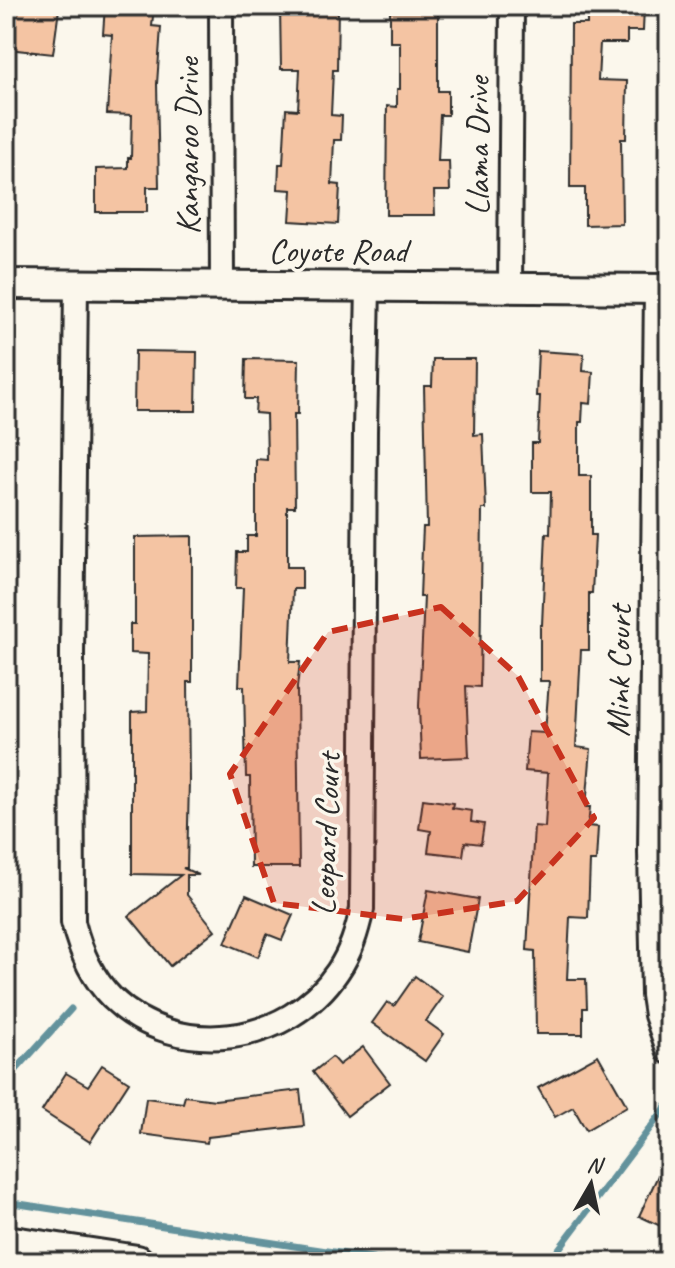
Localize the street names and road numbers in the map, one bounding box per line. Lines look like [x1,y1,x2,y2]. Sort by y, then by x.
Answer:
street label: Kangaroo Drive [166,56,209,234]
street label: Llama Drive [456,74,499,215]
street label: Coyote Road [269,229,412,272]
street label: Mink Court [596,601,641,737]
street label: Leopard Court [301,748,350,916]

